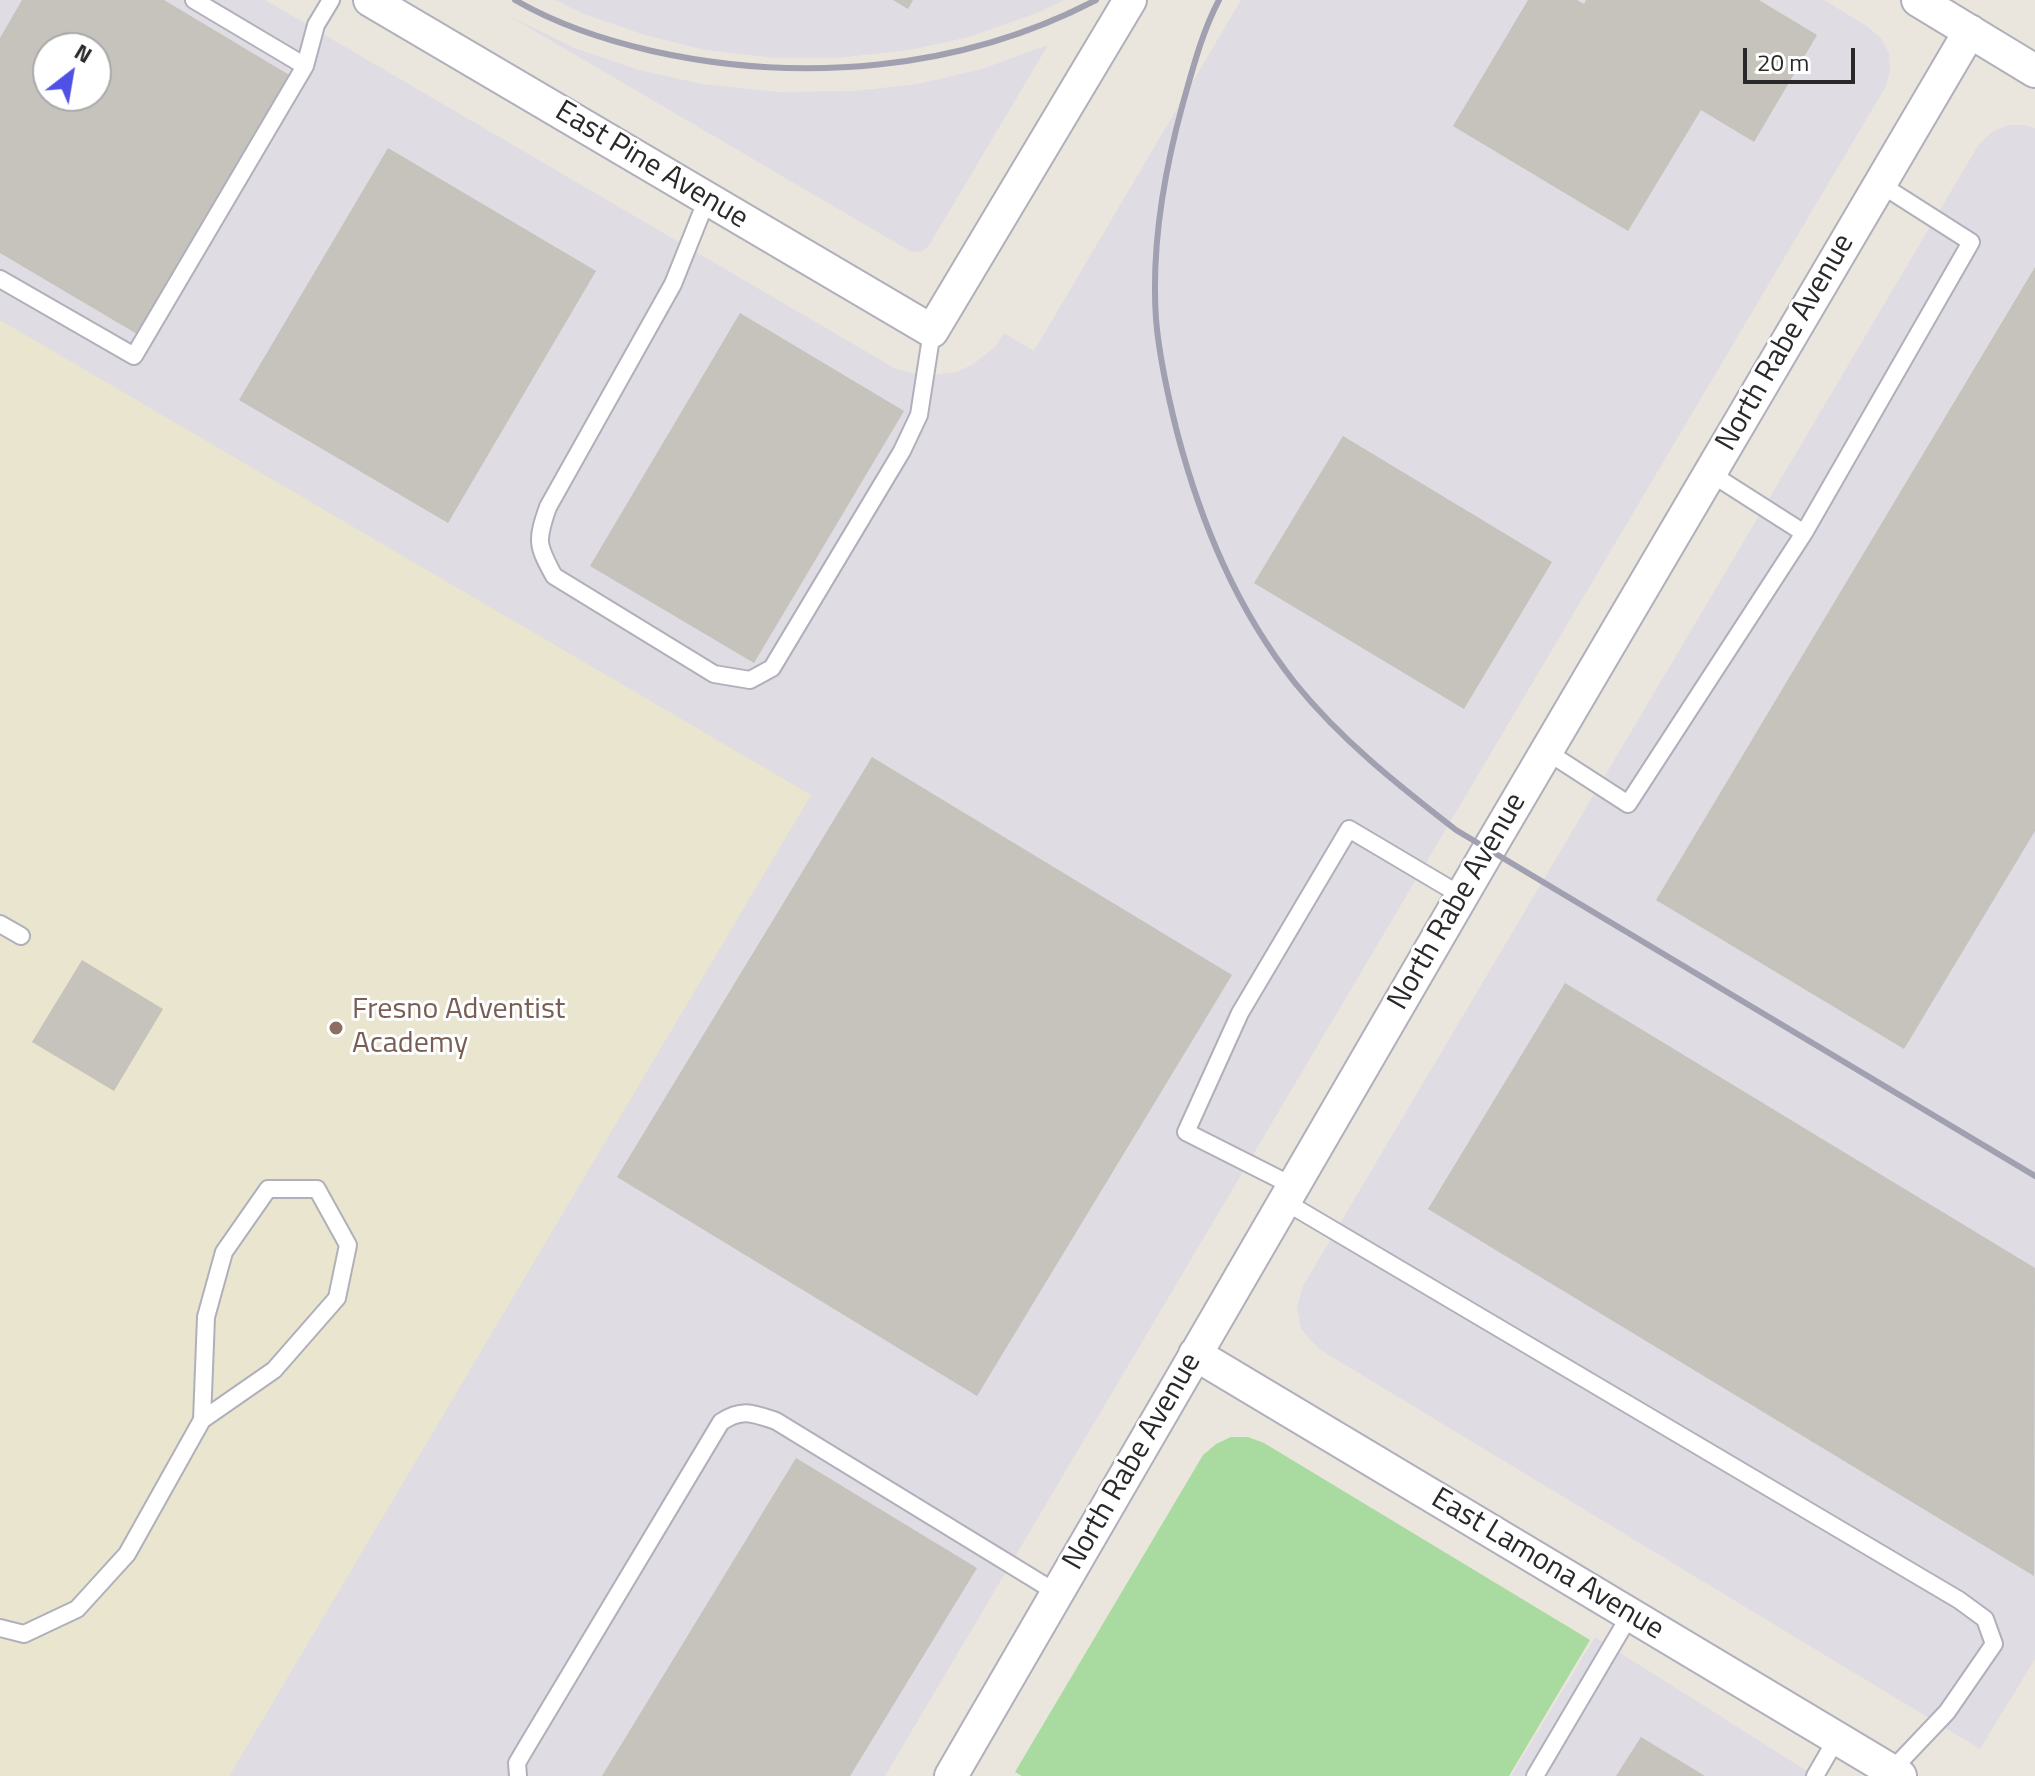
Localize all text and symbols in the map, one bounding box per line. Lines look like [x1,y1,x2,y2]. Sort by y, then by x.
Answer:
north arrow [32,32,112,112]
scale bar [1747,32,1859,82]
text: N [68,35,99,72]
text: 20 m [1757,44,1809,80]
street label: East Pine Avenue [548,94,754,238]
street label: North Rabe Avenue [1709,228,1863,458]
street label: North Rabe Avenue [1381,787,1535,1017]
place label: Fresno Adventist Academy [352,993,565,1064]
marker: Fresno Adventist Academy [327,1019,345,1037]
street label: North Rabe Avenue [1056,1347,1210,1577]
street label: East Lamona Avenue [1424,1481,1670,1649]

